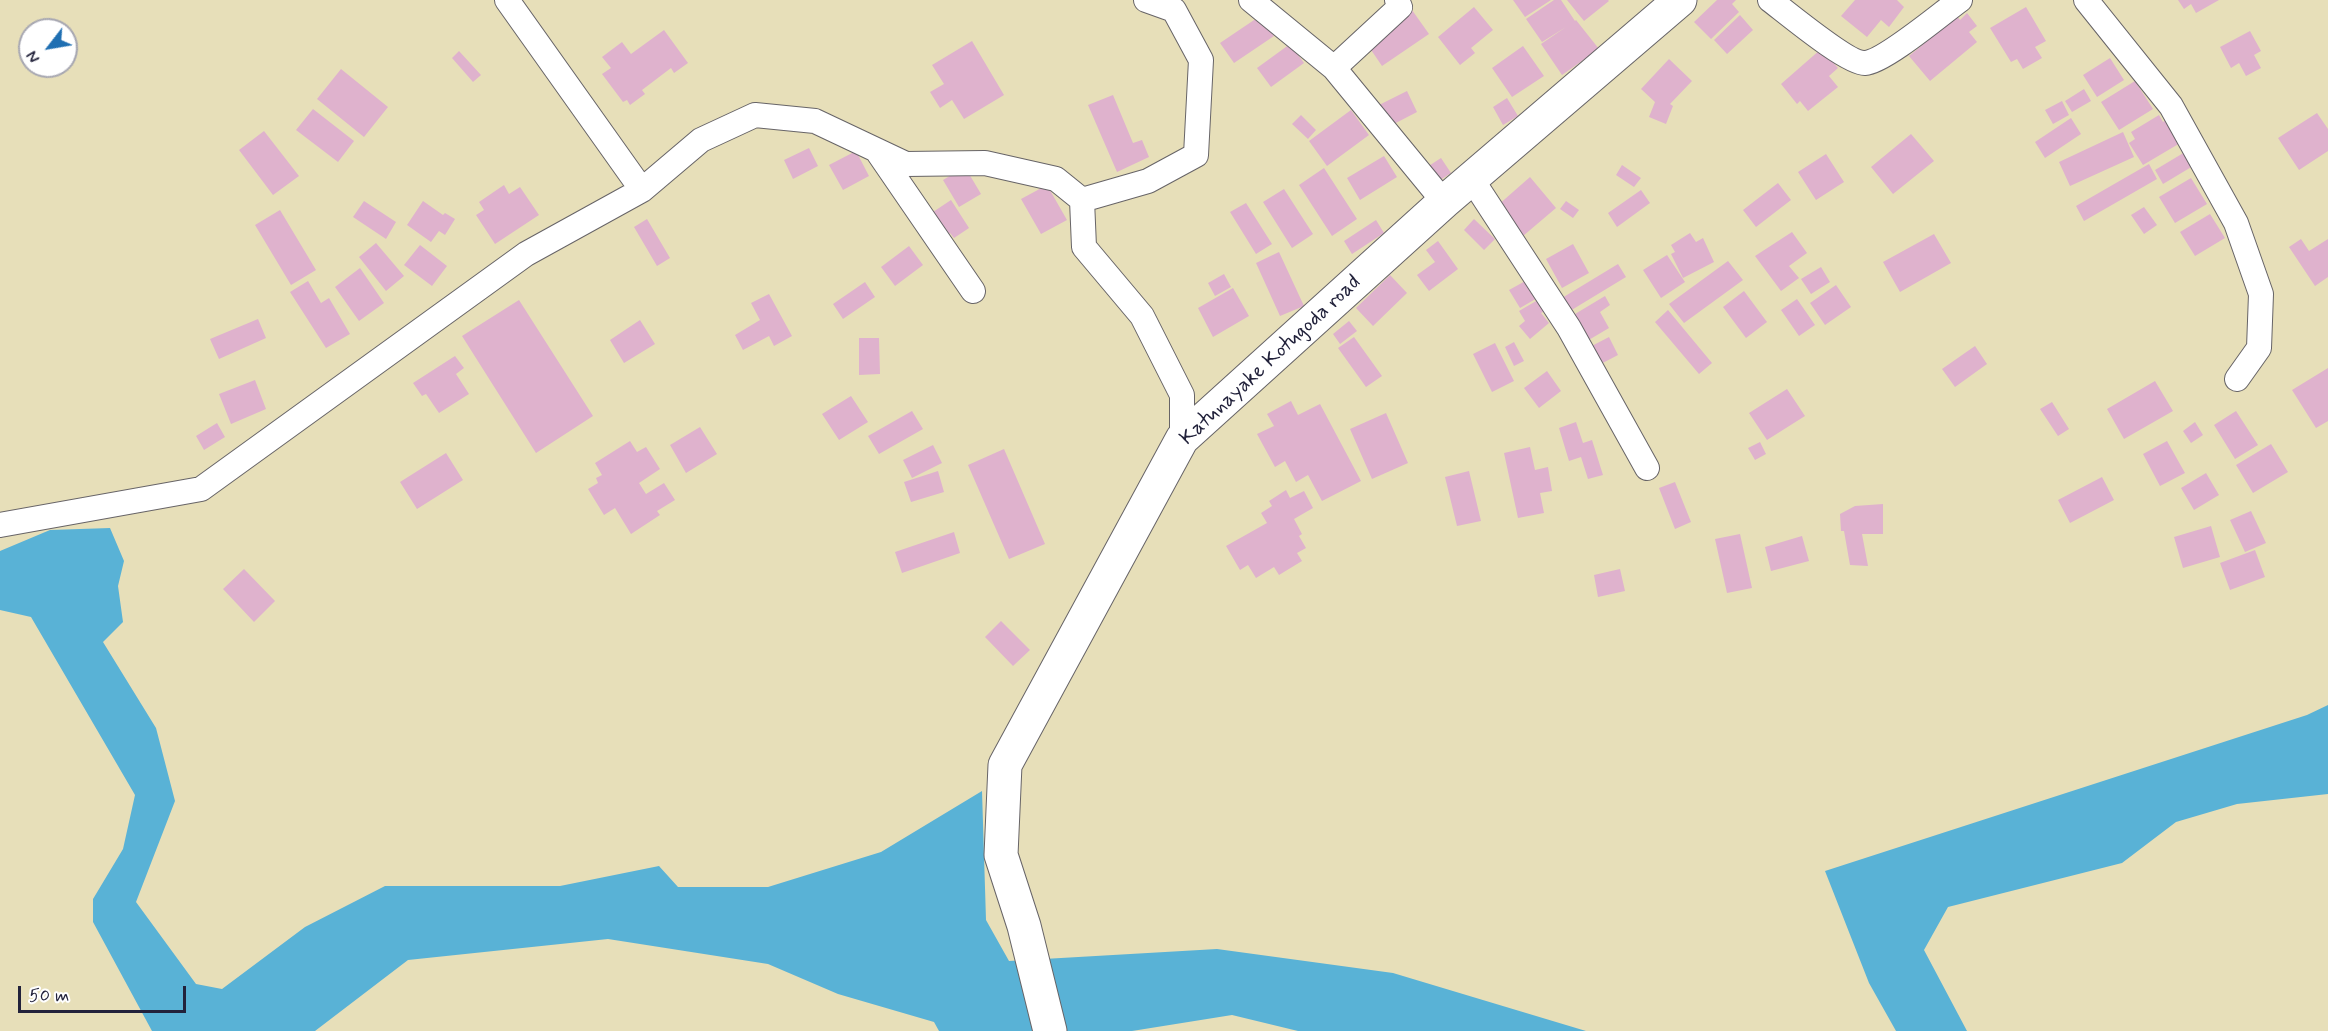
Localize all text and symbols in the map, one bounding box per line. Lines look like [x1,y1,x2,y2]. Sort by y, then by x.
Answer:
north arrow [18,18,78,78]
text: N [22,47,46,66]
street label: Katunayake Kotugoda road [1175,271,1367,451]
scale bar [21,974,189,1012]
text: 50 m [29,984,69,1008]

